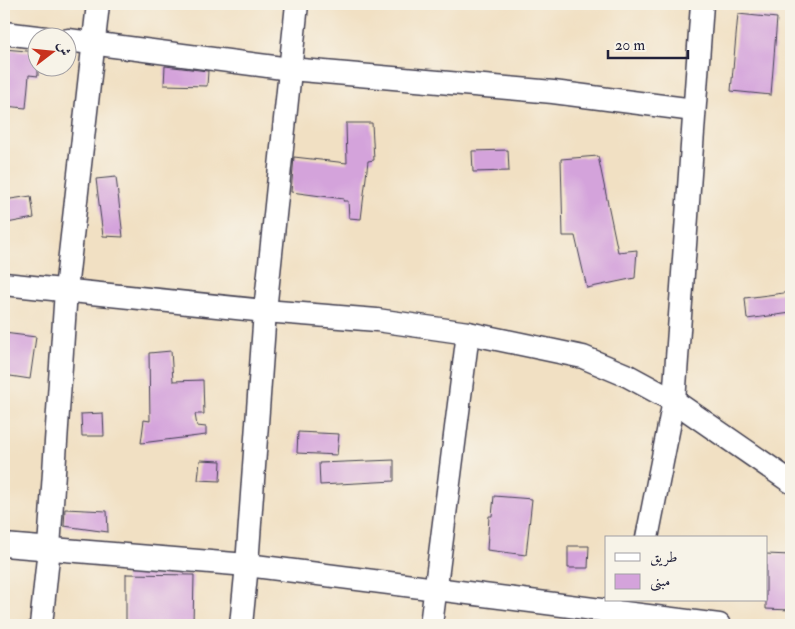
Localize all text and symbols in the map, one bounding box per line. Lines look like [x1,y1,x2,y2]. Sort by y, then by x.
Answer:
north arrow [28,28,78,78]
scale bar [608,28,688,60]
text: 20 m [615,36,645,55]
text: ش [54,40,74,58]
legend [605,536,768,602]
text: طريق [650,548,677,567]
text: مبنى [650,572,670,592]

